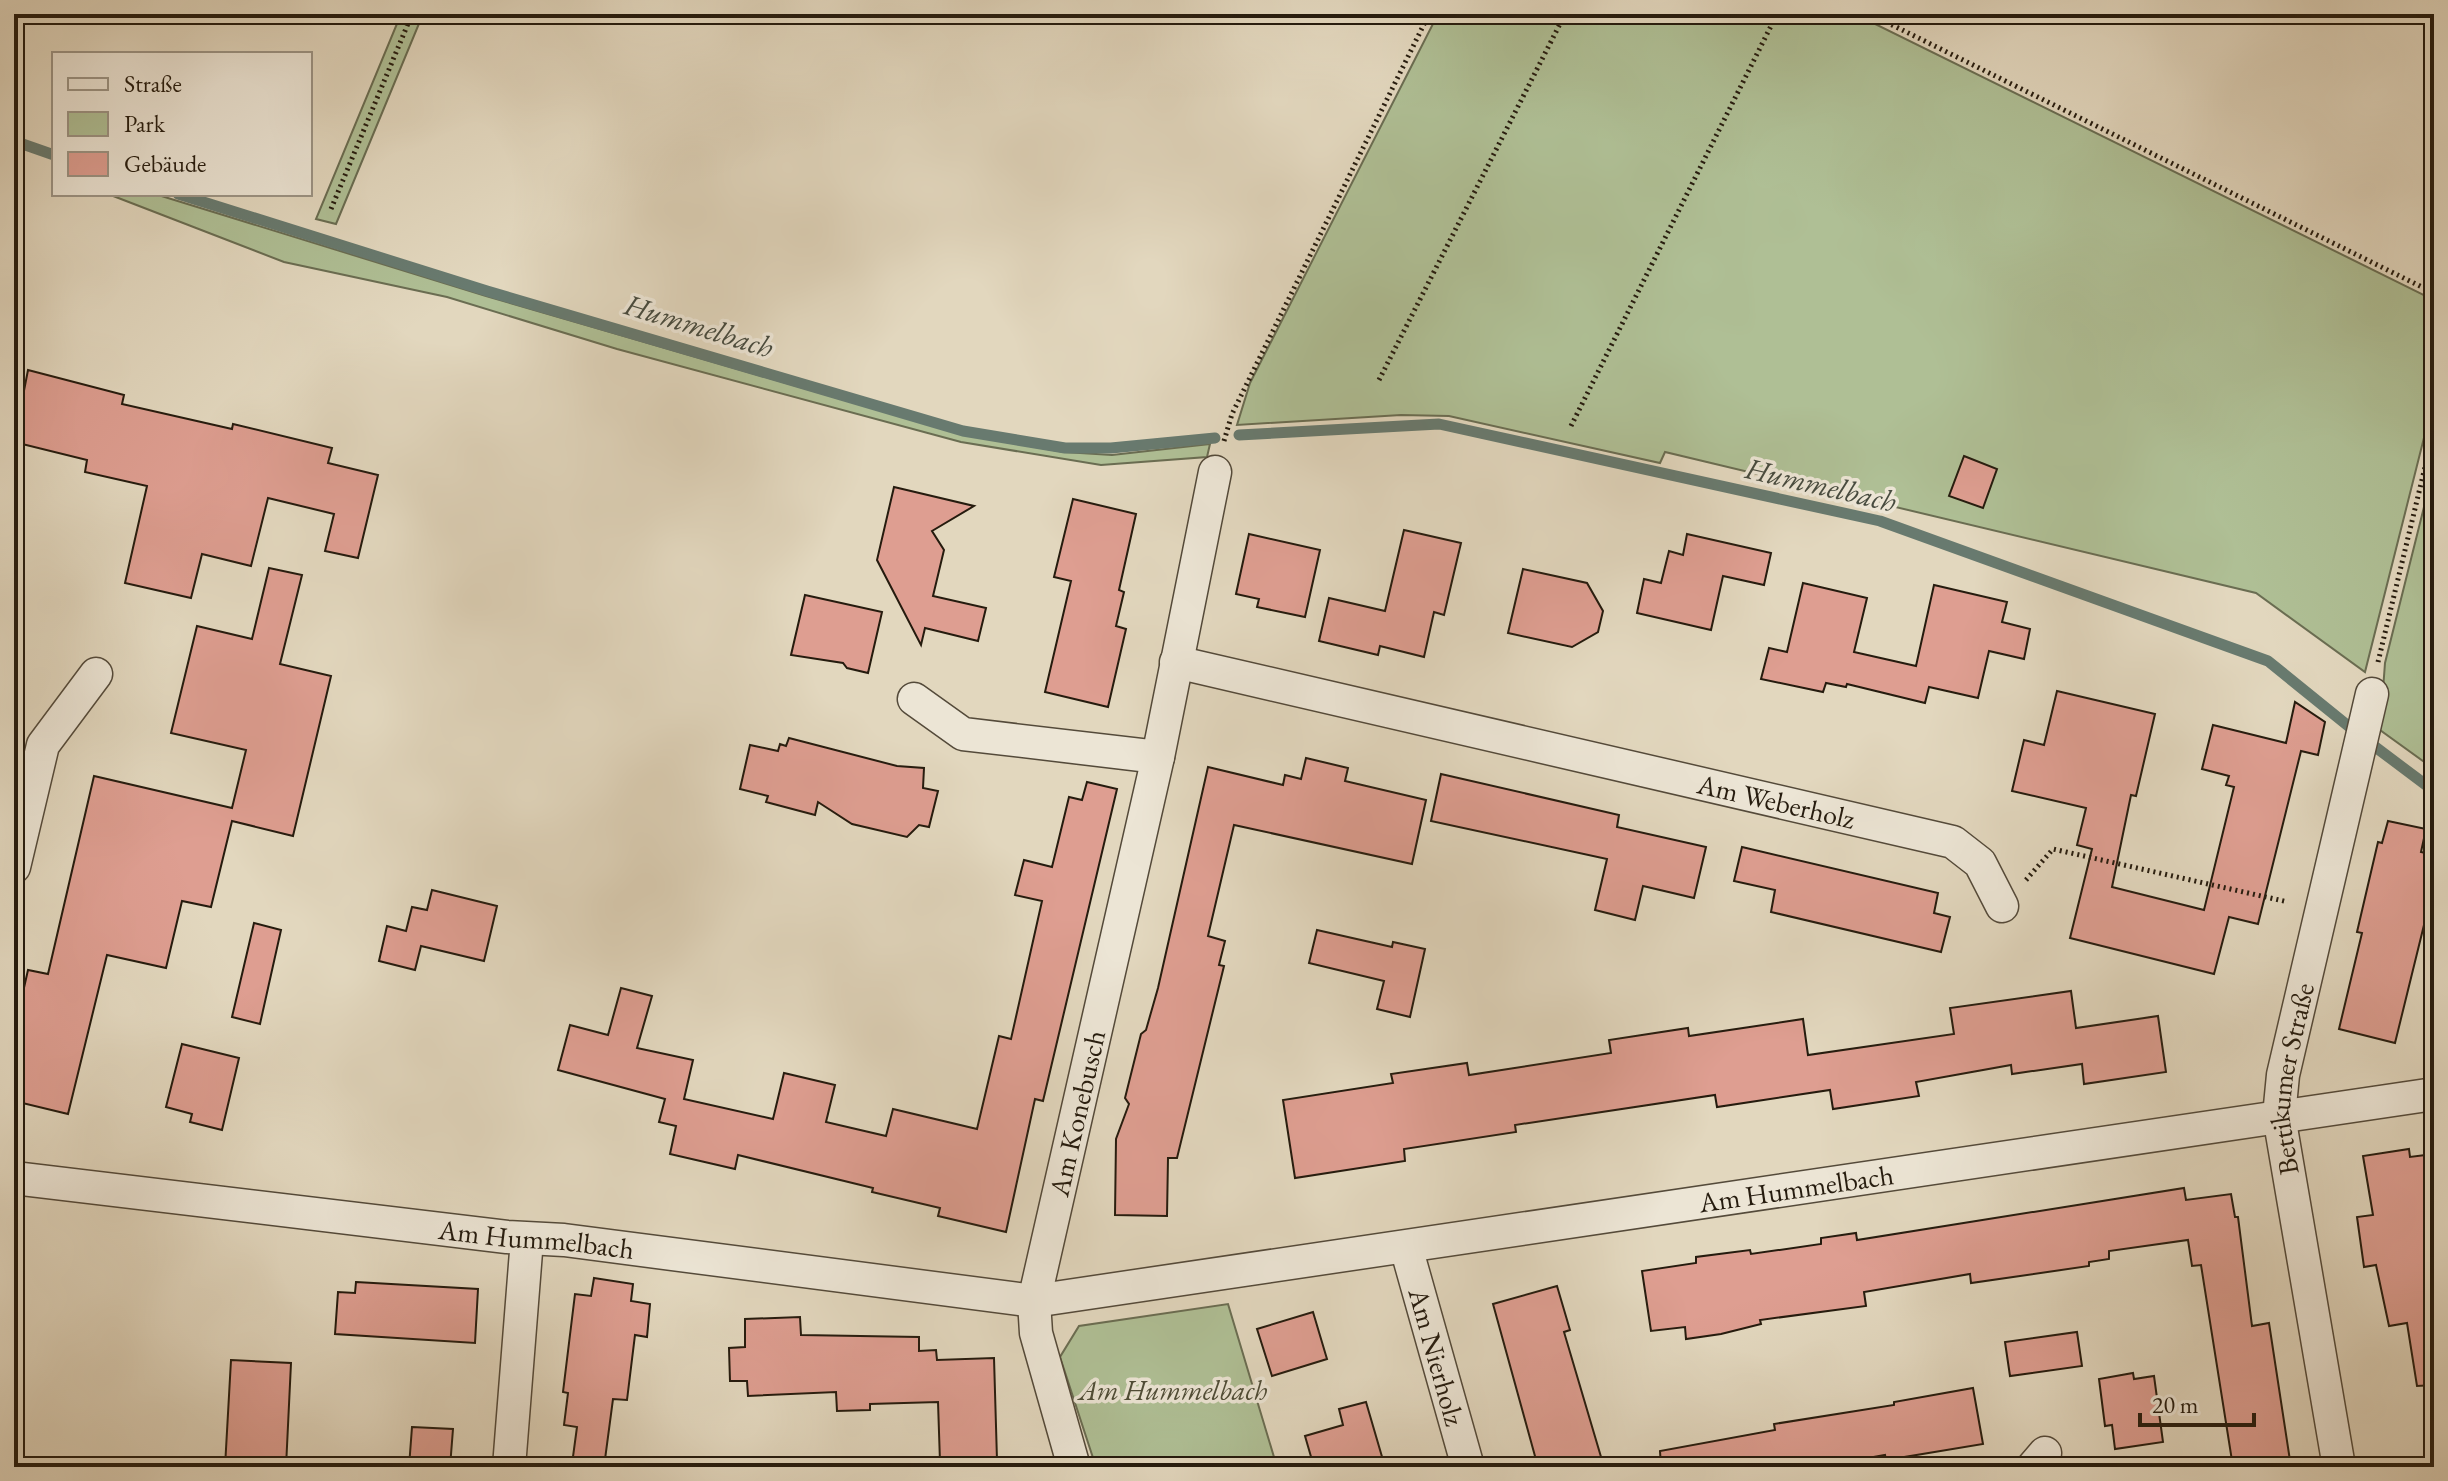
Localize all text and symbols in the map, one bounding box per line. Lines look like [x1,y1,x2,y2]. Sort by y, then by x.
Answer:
legend [52,52,312,196]
text: Straße [124,68,182,99]
text: Park [124,108,166,139]
text: Gebäude [124,148,206,179]
water label: Hummelbach [619,284,779,367]
water label: Hummelbach [1741,448,1901,521]
street label: Am Weberholz [1693,765,1859,837]
street label: Bettikumer Straße [2260,979,2322,1178]
street label: Am Konebusch [1040,1027,1113,1201]
street label: Am Hummelbach [1695,1156,1896,1221]
street label: Am Hummelbach [436,1211,636,1267]
street label: Am Nierholz [1400,1283,1474,1430]
park label: Am Hummelbach [1077,1372,1268,1408]
scale bar [2140,1377,2254,1427]
text: 20 m [2152,1389,2199,1420]

